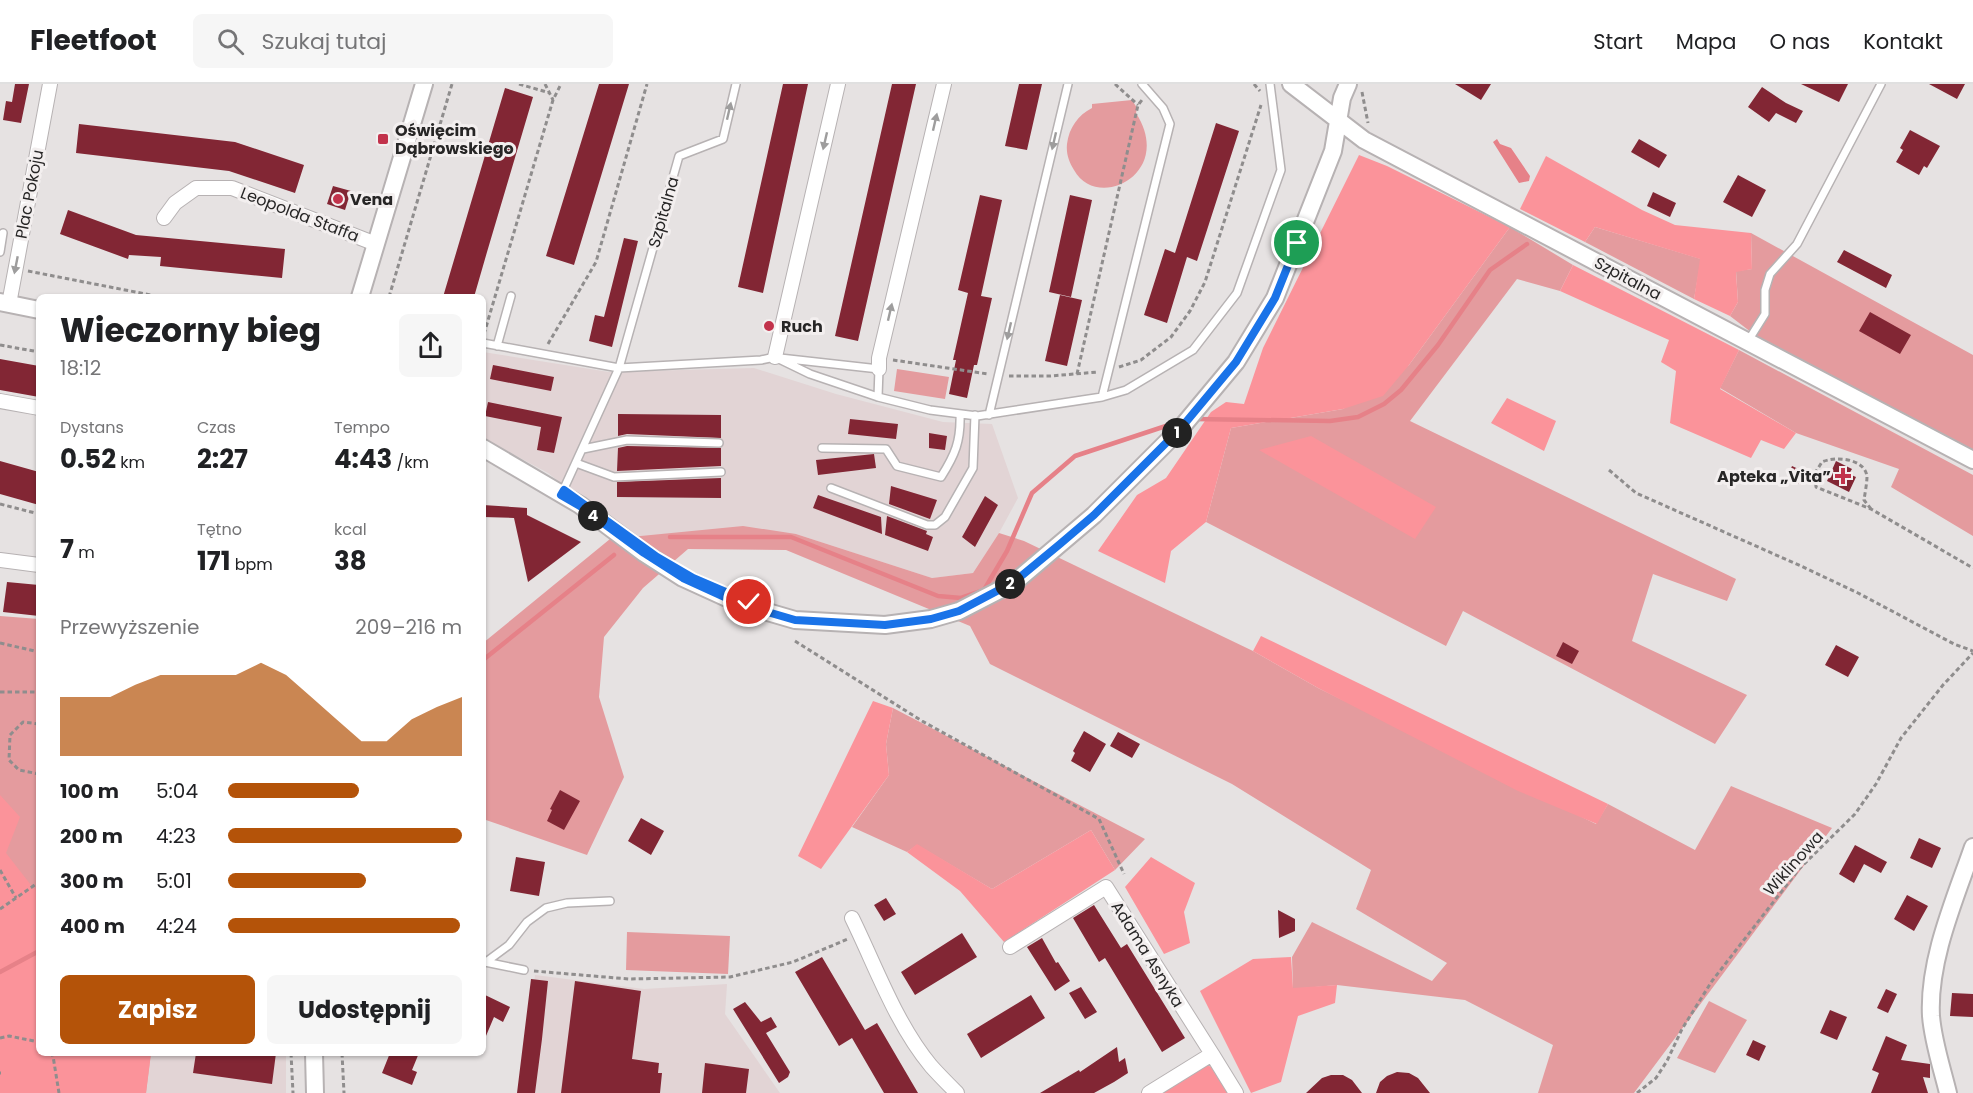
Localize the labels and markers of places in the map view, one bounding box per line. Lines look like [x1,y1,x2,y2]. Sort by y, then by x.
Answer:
place label: Oświęcim Dąbrowskiego [395,119,514,160]
marker: Oświęcim Dąbrowskiego [376,132,390,146]
place label: Vena [350,188,393,211]
marker: Vena [331,192,345,206]
pin [1271,217,1322,268]
place label: Ruch [781,315,823,338]
marker: Ruch [762,319,776,333]
pin: 1 [1162,418,1192,448]
place label: Apteka „Vita” [1717,465,1831,488]
marker: Apteka „Vita” [1836,469,1850,483]
pin: 4 [578,501,608,531]
pin: 2 [995,569,1025,599]
pin [723,576,774,627]

